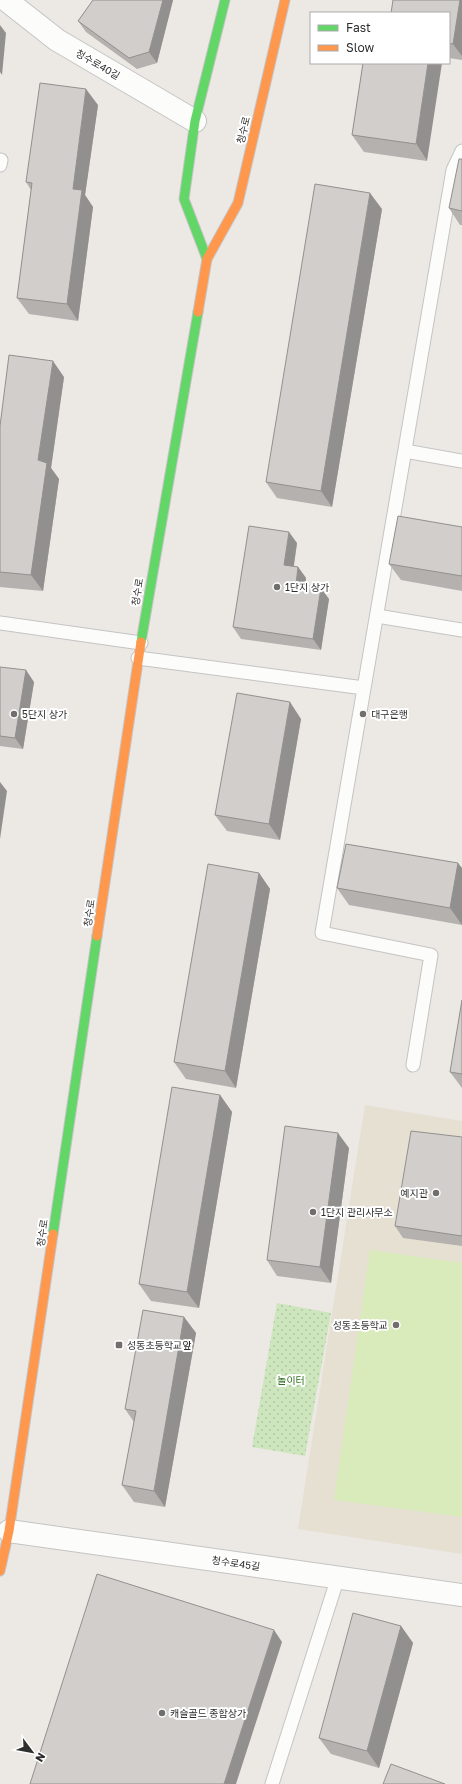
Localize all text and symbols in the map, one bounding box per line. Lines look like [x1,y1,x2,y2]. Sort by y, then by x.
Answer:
legend [310,12,450,64]
text: Fast [346,20,371,35]
text: Slow [346,40,374,55]
street label: 청수로40길 [74,47,122,81]
street label: 청수로 [234,115,252,145]
street label: 청수로 [129,577,145,607]
place label: 1단지 상가 [285,581,329,593]
marker: 1단지 상가 [272,582,282,592]
place label: 5단지 상가 [22,708,67,720]
place label: 대구은행 [371,708,408,720]
marker: 5단지 상가 [9,709,19,719]
marker: 대구은행 [358,709,368,719]
street label: 청수로 [81,898,97,928]
place label: 예지관 [400,1187,429,1199]
marker: 예지관 [431,1188,441,1198]
place label: 1단지 관리사무소 [321,1206,393,1218]
marker: 1단지 관리사무소 [308,1207,318,1217]
street label: 청수로 [34,1218,50,1248]
place label: 성동초등학교 [333,1319,388,1331]
marker: 성동초등학교 [391,1320,401,1330]
place label: 성동초등학교앞 [127,1339,191,1351]
marker: 성동초등학교앞 [114,1340,124,1350]
park label: 놀이터 [277,1374,305,1386]
street label: 청수로45길 [211,1554,261,1572]
place label: 캐슬골드 종합상가 [170,1707,246,1719]
marker: 캐슬골드 종합상가 [157,1708,167,1718]
north arrow [12,1732,52,1772]
text: N [33,1751,49,1765]

